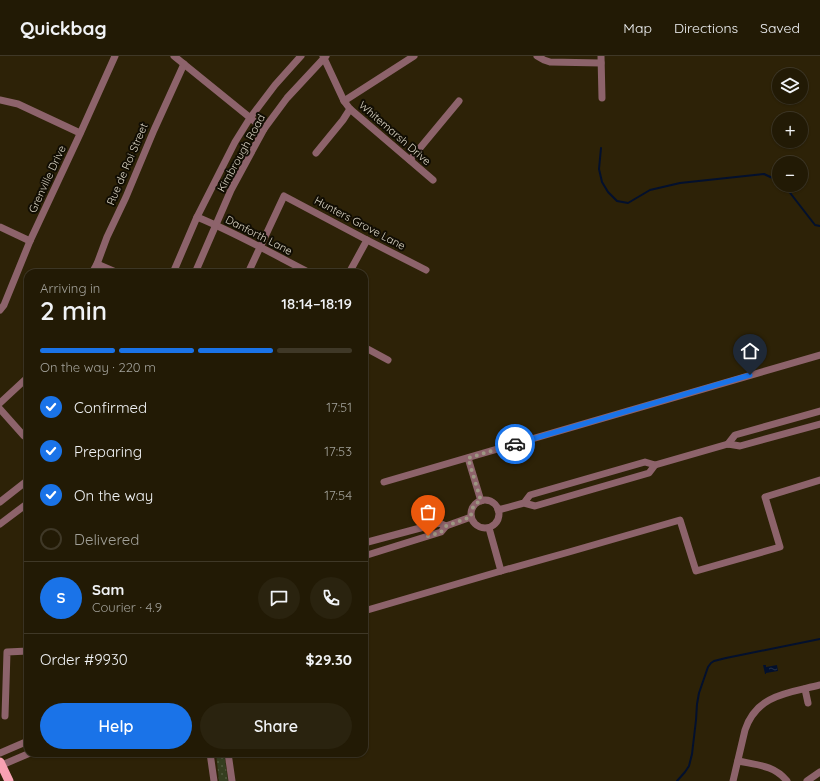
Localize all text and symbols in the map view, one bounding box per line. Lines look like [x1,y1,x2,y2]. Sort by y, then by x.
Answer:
text: Quickbag [20,16,107,40]
text: Map [623,19,652,37]
text: Directions [674,19,738,37]
text: Saved [760,19,800,37]
map controls [772,68,808,192]
button: layers [772,68,808,104]
street label: Whitemarsh Drive [356,98,434,168]
street label: Kimbrough Road [214,112,268,194]
button: + [772,112,808,148]
street label: Rue de Roi Street [103,121,151,207]
street label: Grenville Drive [25,143,69,215]
button: − [772,156,808,192]
street label: Hunters Grove Lane [312,193,408,253]
street label: Danforth Lane [223,212,295,258]
text: Arriving in [40,280,100,296]
text: 2 min [40,294,107,327]
text: 18:14–18:19 [281,294,352,313]
pin [733,334,767,375]
icon: home [739,340,761,362]
text: On the way · 220 m [40,359,156,375]
icon: check [40,396,62,418]
text: Confirmed [74,398,147,417]
text: 17:51 [326,399,352,415]
courier [495,424,535,464]
icon: car [504,433,526,455]
icon: check [40,440,62,462]
text: Preparing [74,442,142,461]
text: 17:53 [324,443,352,459]
icon: check [40,484,62,506]
text: On the way [74,486,153,505]
text: 17:54 [324,487,352,503]
pin [411,495,445,536]
icon: bag [417,501,439,523]
text: Delivered [74,530,139,549]
button: chat [258,577,300,619]
button: phone [310,577,352,619]
text: Sam [92,580,124,599]
text: S [57,588,65,607]
text: Courier · 4.9 [92,599,162,615]
text: Order #9930 [40,650,128,669]
text: $29.30 [306,650,352,669]
button: Help [40,703,192,749]
button: Share [200,703,352,749]

